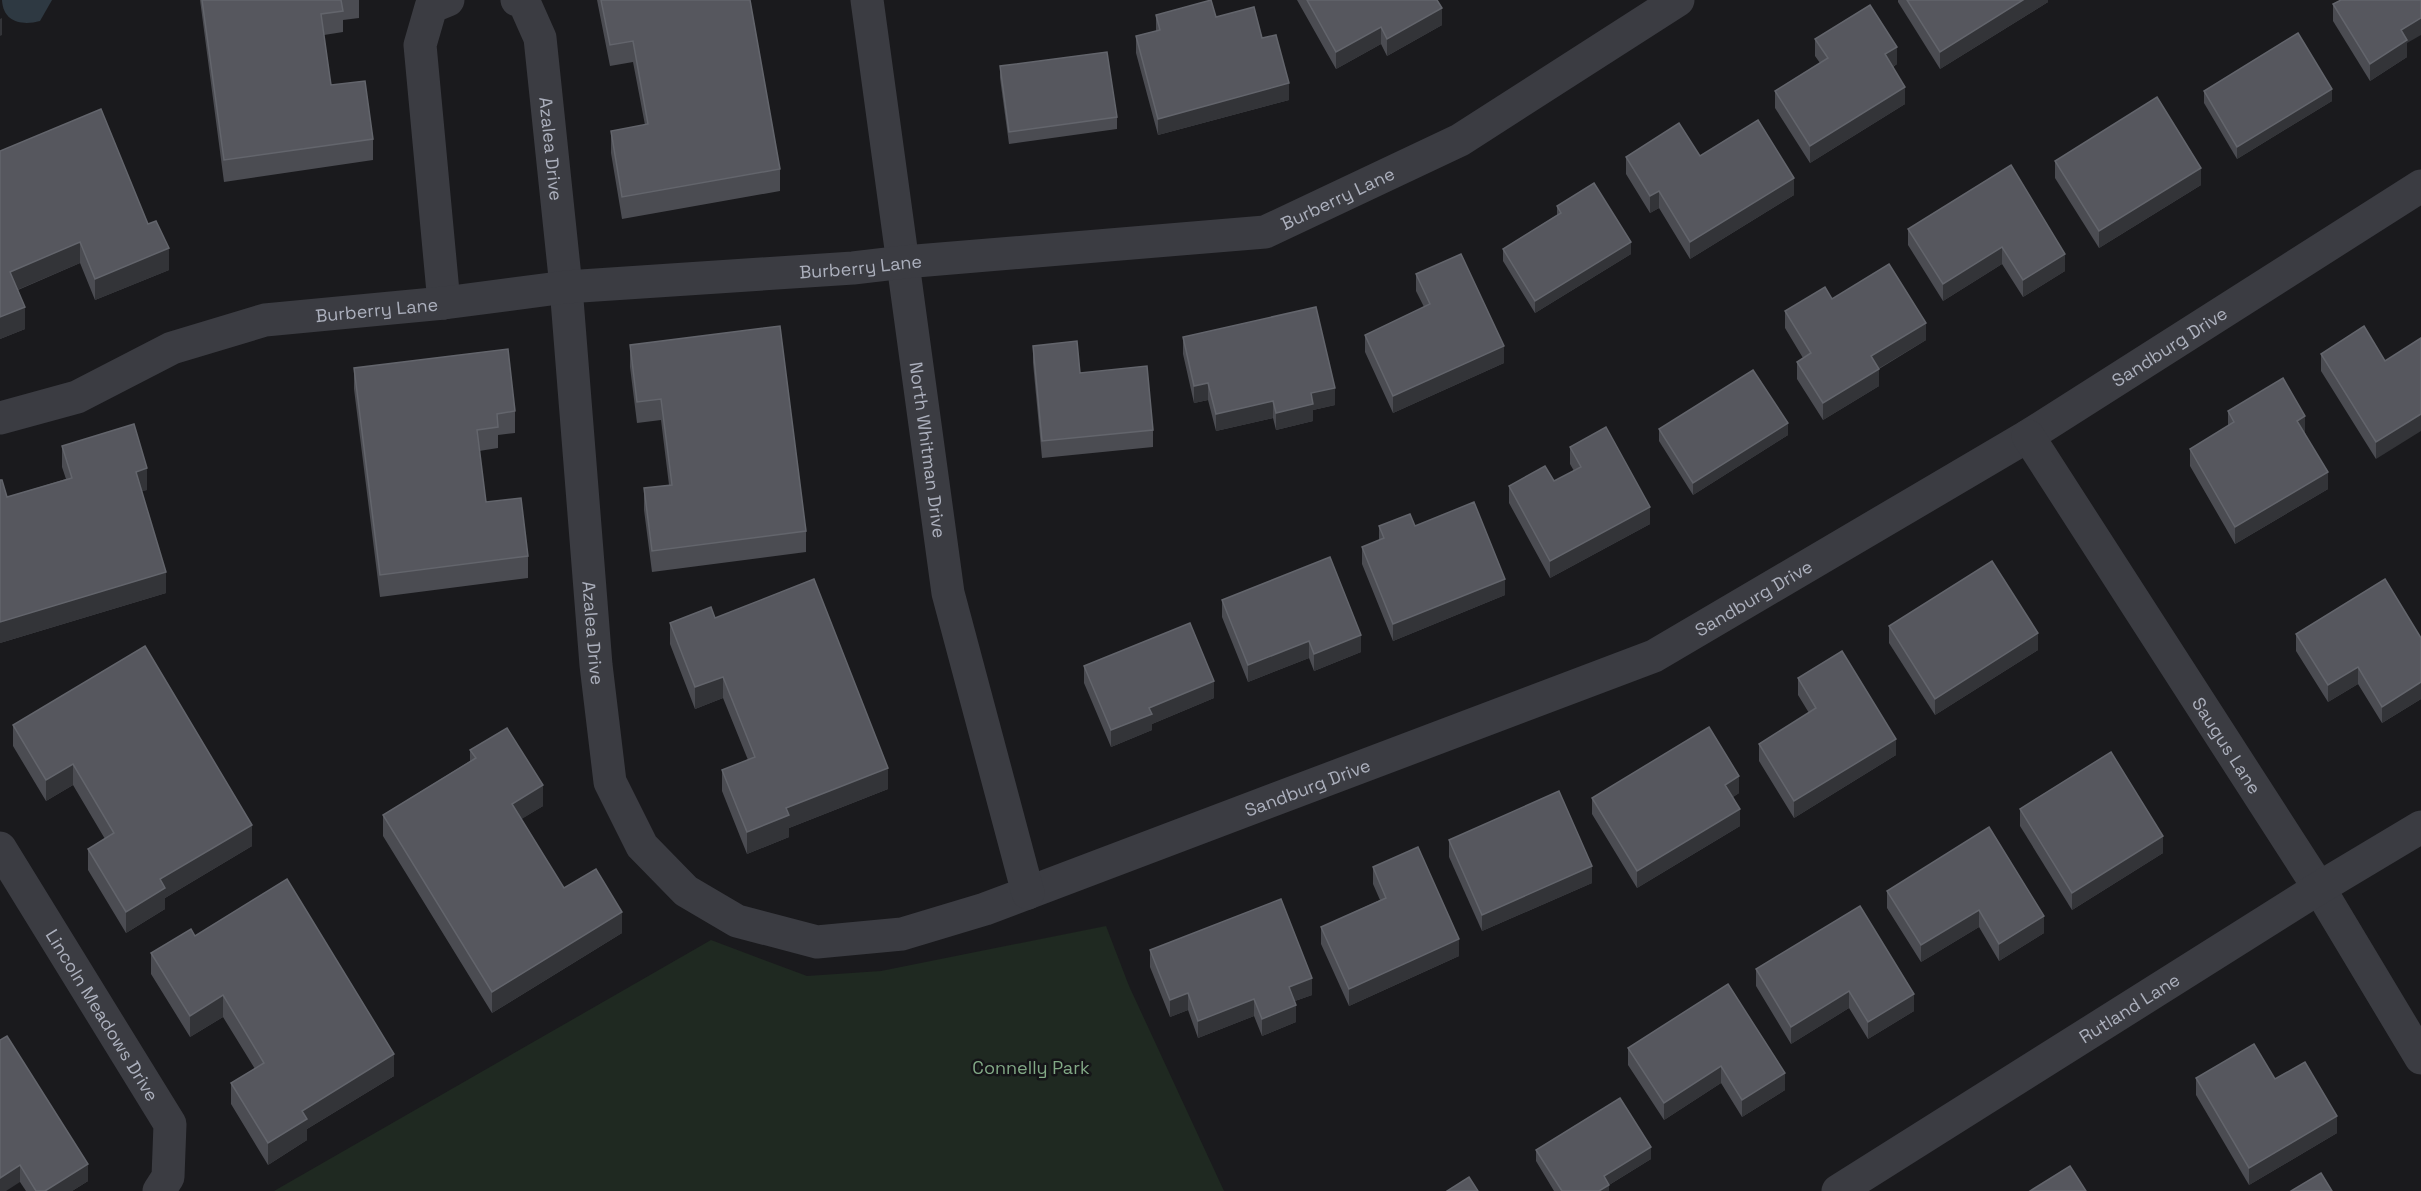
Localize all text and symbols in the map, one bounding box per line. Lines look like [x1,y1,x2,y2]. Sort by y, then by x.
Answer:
street label: Azalea Drive [535,96,568,202]
street label: Burberry Lane [1277,161,1398,234]
street label: Burberry Lane [798,249,923,283]
street label: Burberry Lane [314,292,439,327]
street label: Sandburg Drive [2107,301,2231,391]
street label: North Whitman Drive [905,360,952,540]
street label: Sandburg Drive [1690,554,1816,641]
street label: Azalea Drive [578,580,610,686]
street label: Saugus Lane [2188,693,2267,798]
street label: Sandburg Drive [1241,753,1373,821]
street label: Lincoln Meadows Drive [41,925,164,1105]
street label: Rutland Lane [2074,967,2184,1048]
park label: Connelly Park [972,1056,1090,1079]

